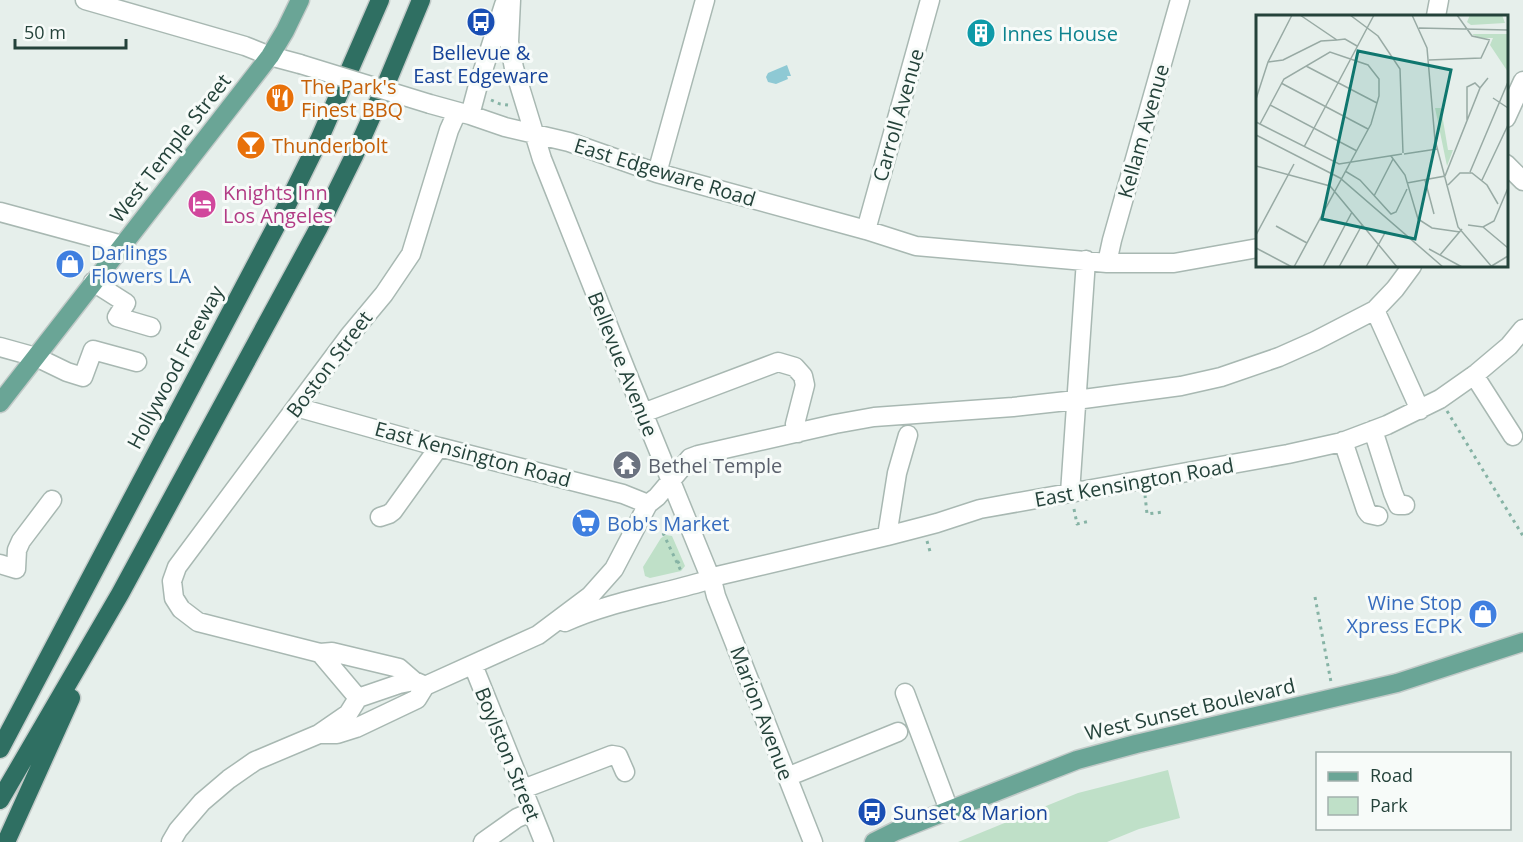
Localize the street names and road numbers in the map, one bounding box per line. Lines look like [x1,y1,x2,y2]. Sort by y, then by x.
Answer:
street label: Carroll Avenue [866,45,930,185]
street label: Kellam Avenue [1111,61,1175,201]
street label: West Temple Street [103,68,237,228]
street label: East Edgeware Road [571,132,759,212]
street label: Hollywood Freeway [120,280,230,453]
street label: Bellevue Avenue [582,288,664,440]
street label: Boston Street [280,305,378,423]
street label: East Kensington Road [372,415,574,493]
street label: East Kensington Road [1032,451,1236,513]
street label: Marion Avenue [724,642,800,784]
street label: West Sunset Boulevard [1082,672,1298,746]
street label: Boylston Street [469,683,547,825]

